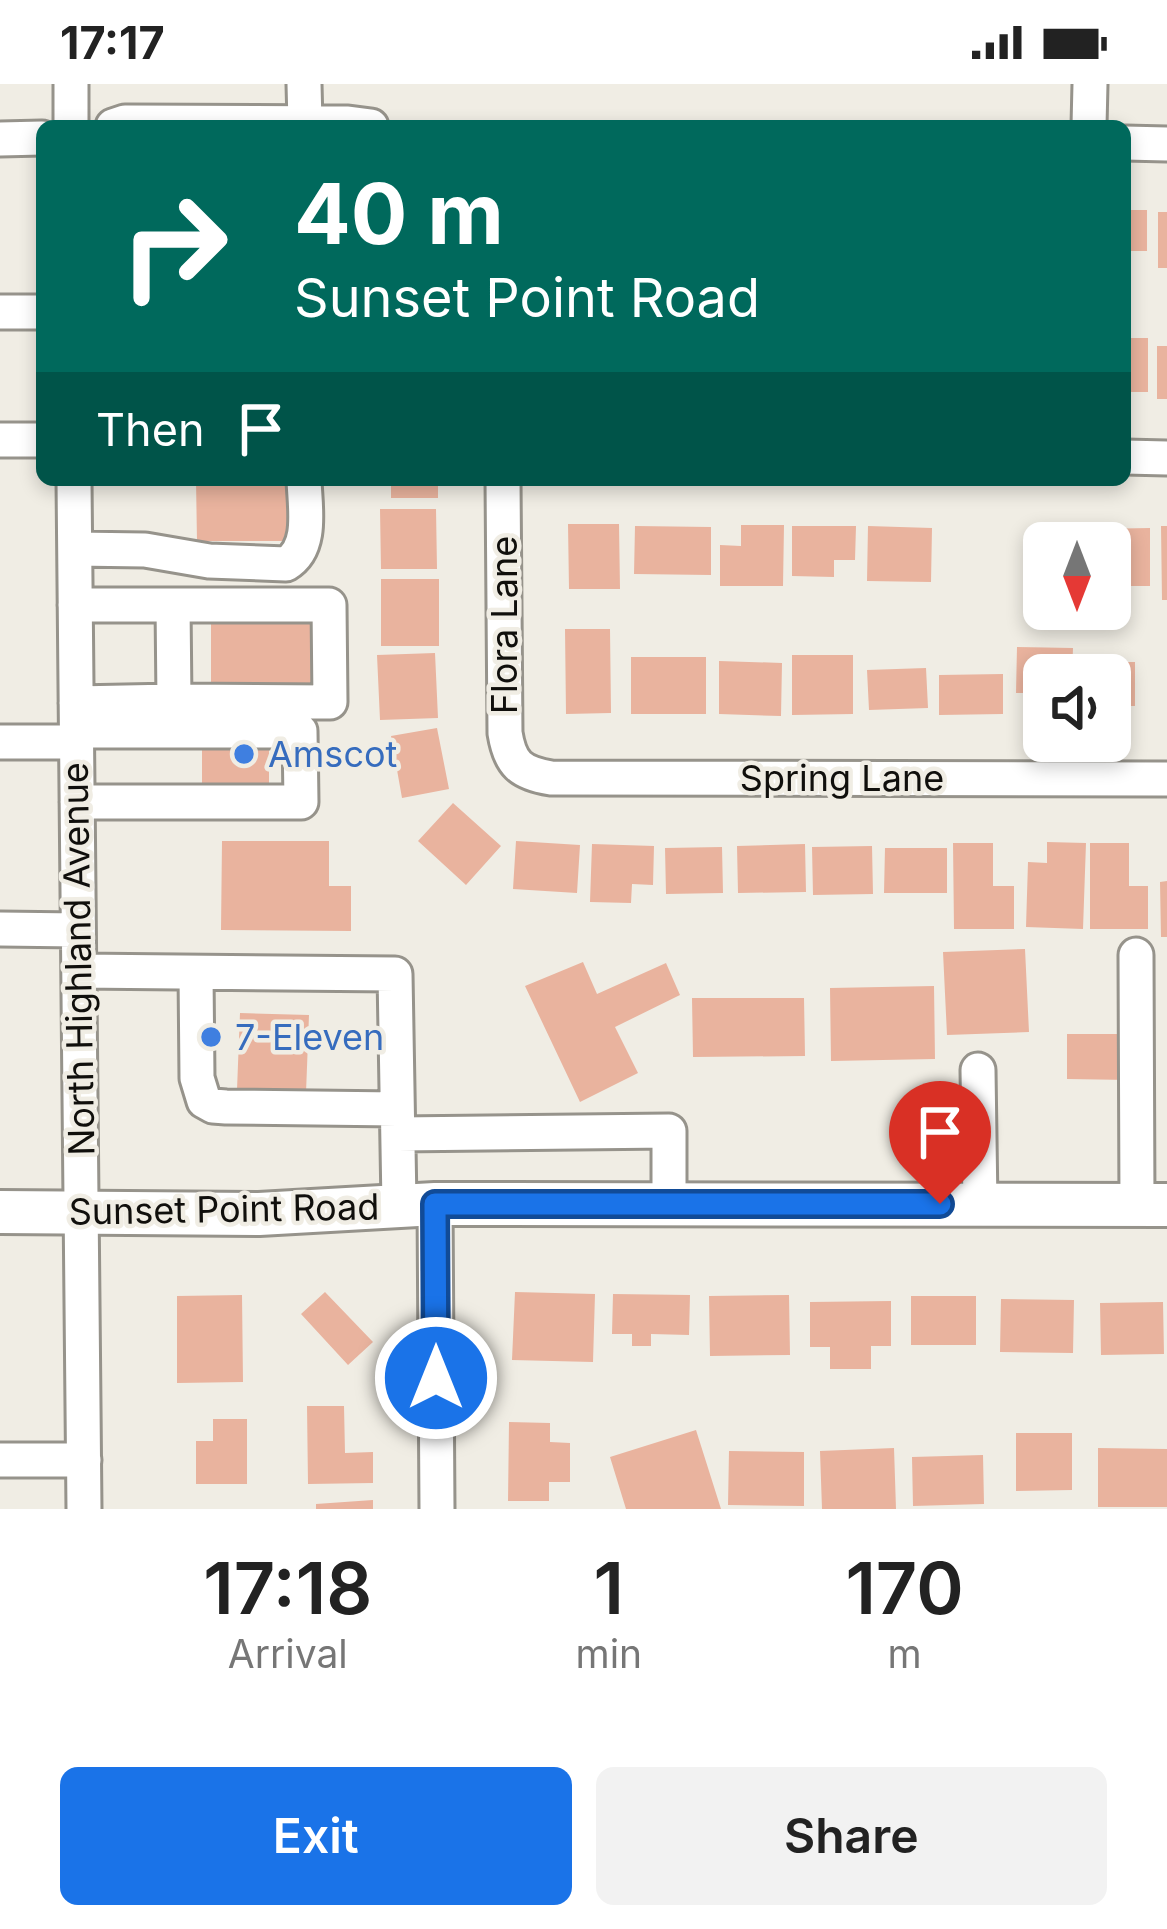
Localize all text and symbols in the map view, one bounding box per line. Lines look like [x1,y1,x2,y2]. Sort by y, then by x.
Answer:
text: 17:17 [60,15,165,70]
text: 40 m [294,163,504,264]
icon: right [96,168,252,324]
text: Sunset Point Road [294,265,760,330]
icon: arrive [228,396,294,462]
text: Then [96,402,204,457]
north arrow [1023,522,1131,630]
map controls [1023,522,1131,762]
street label: Flora Lane [482,536,526,714]
button: sound [1023,654,1131,762]
place label: Amscot [268,732,398,776]
marker: Amscot [231,741,257,767]
street label: Spring Lane [740,756,944,800]
street label: North Highland Avenue [53,762,103,1156]
place label: 7-Eleven [235,1015,384,1059]
marker: 7-Eleven [198,1024,224,1050]
pin [889,1081,991,1204]
icon: arrive [907,1099,973,1165]
street label: Sunset Point Road [68,1184,380,1234]
position arrow [373,1315,499,1441]
text: 17:18 [203,1544,372,1631]
text: 1 [594,1544,624,1631]
text: 170 [845,1544,964,1631]
text: Arrival [228,1630,348,1677]
text: min [576,1630,642,1677]
text: m [887,1630,922,1677]
button: Exit [60,1767,572,1905]
button: Share [596,1767,1107,1905]

